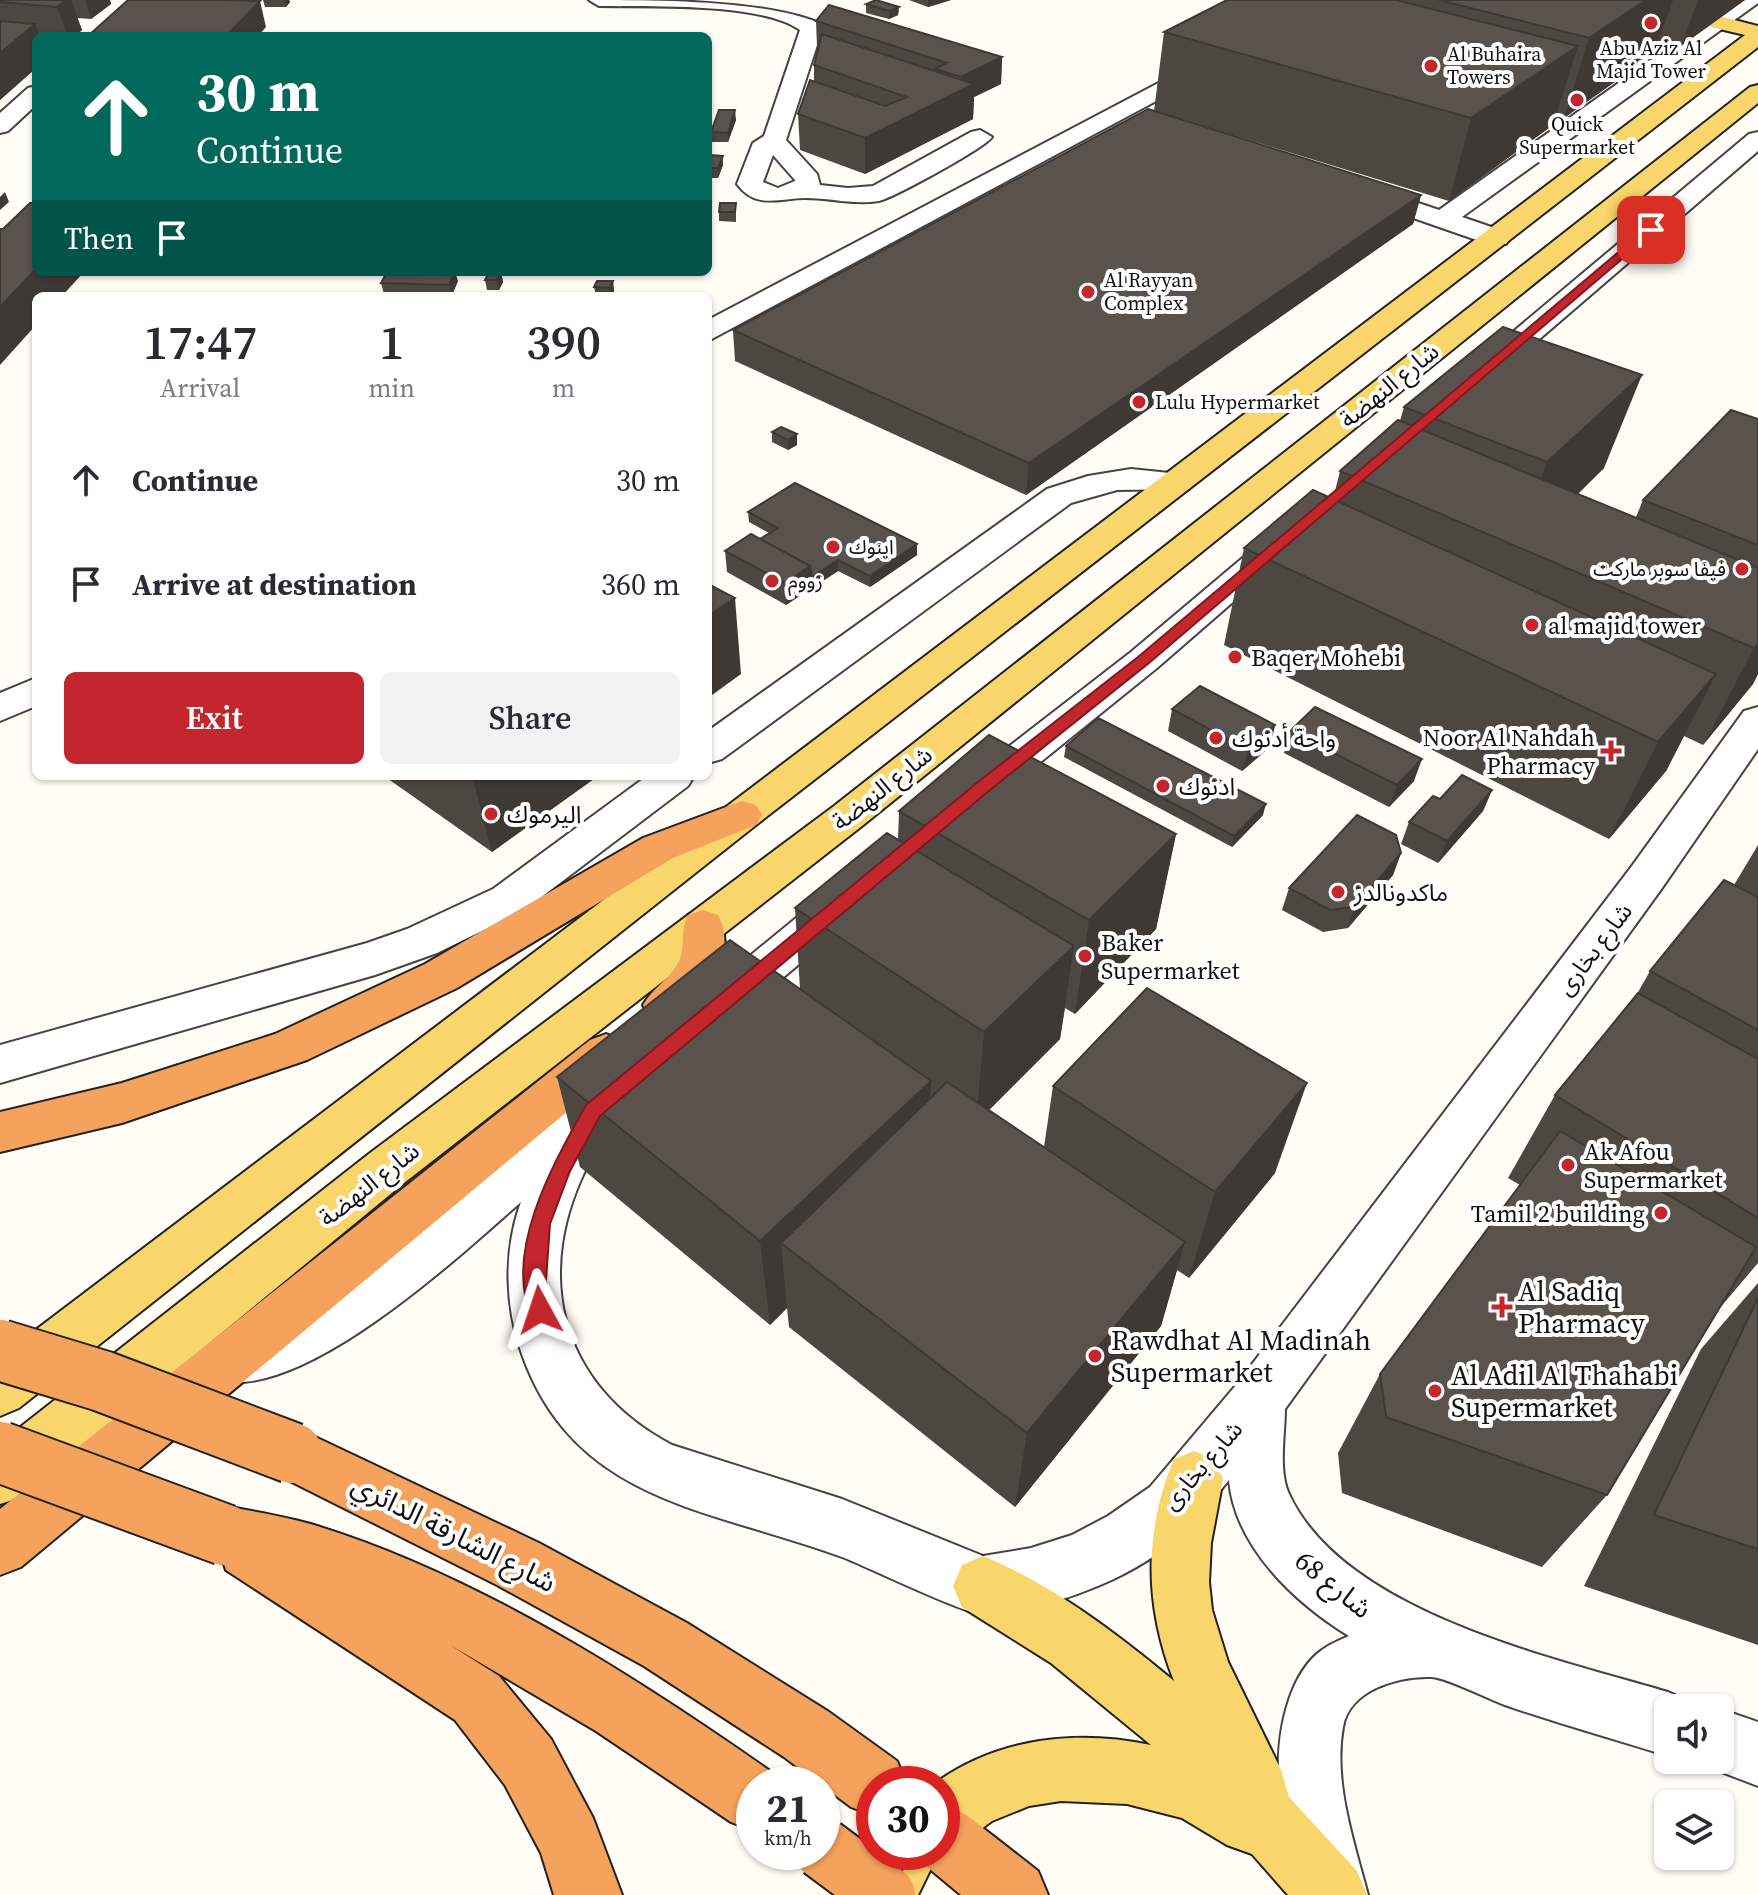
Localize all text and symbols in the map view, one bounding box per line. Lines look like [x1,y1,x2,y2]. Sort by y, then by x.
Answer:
marker: Abu Aziz Al Majid Tower [1642,14,1660,32]
place label: Abu Aziz Al Majid Tower [1596,34,1707,85]
place label: Al Buhaira Towers [1447,40,1542,91]
text: 30 m [196,53,319,130]
marker: Al Buhaira Towers [1422,57,1440,75]
icon: ahead [64,64,168,168]
marker: Quick Supermarket [1568,91,1586,109]
place label: Quick Supermarket [1519,110,1635,161]
text: Continue [196,126,343,175]
pin [1617,196,1685,264]
icon: arrive [1629,208,1673,252]
icon: arrive [150,216,194,260]
text: Then [64,218,134,259]
place label: Al Rayyan Complex [1104,266,1193,317]
marker: Al Rayyan Complex [1079,283,1097,301]
text: 17:47 [143,309,257,375]
text: 1 [379,309,404,375]
text: 390 [526,309,601,375]
street label: شارع النهضة [1332,335,1446,436]
text: Arrival [160,370,240,406]
text: min [368,370,415,406]
text: m [552,370,575,406]
place label: Lulu Hypermarket [1155,388,1320,416]
marker: Lulu Hypermarket [1130,393,1148,411]
icon: ahead [64,458,108,502]
text: Continue [132,460,258,501]
text: 30 m [616,460,680,501]
place label: اينوك [849,533,894,561]
marker: اينوك [824,538,842,556]
place label: فيفا سوبر ماركت [1593,555,1726,583]
marker: فيفا سوبر ماركت [1733,560,1751,578]
icon: arrive [64,562,108,606]
text: Arrive at destination [132,564,417,605]
text: 360 m [601,564,680,605]
place label: زووم [788,567,823,596]
marker: زووم [763,572,781,590]
place label: al majid tower [1548,609,1701,642]
marker: al majid tower [1523,616,1541,634]
place label: Baqer Mohebi [1251,641,1401,674]
marker: Baqer Mohebi [1226,648,1244,666]
button: Exit [64,672,364,764]
button: Share [380,672,680,764]
place label: Noor Al Nahdah Pharmacy [1423,721,1596,782]
place label: واحة أدنوك [1232,722,1336,755]
marker: واحة أدنوك [1207,729,1225,747]
street label: شارع النهضة [825,738,940,838]
marker: Noor Al Nahdah Pharmacy [1602,742,1620,760]
place label: ادنوك [1179,770,1235,803]
marker: ادنوك [1154,777,1172,795]
place label: اليرموك [507,798,582,831]
marker: اليرموك [482,805,500,823]
place label: ماكدونالدز [1353,876,1448,909]
marker: ماكدونالدز [1329,883,1347,901]
street label: شارع بخارى [1548,896,1641,1003]
place label: Baker Supermarket [1101,926,1240,987]
marker: Baker Supermarket [1076,947,1094,965]
street label: شارع النهضة [312,1134,427,1234]
place label: Ak Afou Supermarket [1584,1135,1723,1196]
marker: Ak Afou Supermarket [1559,1156,1577,1174]
place label: Tamil 2 building [1471,1197,1645,1230]
marker: Tamil 2 building [1652,1204,1670,1222]
position arrow [498,1268,582,1352]
place label: Al Sadiq Pharmacy [1518,1272,1645,1342]
marker: Al Sadiq Pharmacy [1493,1298,1511,1316]
place label: Rawdhat Al Madinah Supermarket [1111,1321,1371,1391]
marker: Rawdhat Al Madinah Supermarket [1086,1347,1104,1365]
place label: Al Adil Al Thahabi Supermarket [1451,1356,1678,1426]
marker: Al Adil Al Thahabi Supermarket [1426,1382,1444,1400]
street label: شارع بخارى [1154,1413,1251,1517]
street label: شارع الشارقة الدائري [344,1465,563,1603]
street label: شارع 68 [1286,1541,1381,1628]
map controls [1654,1694,1734,1870]
button: sound [1654,1694,1734,1774]
speed limit sign: 30 [856,1766,960,1870]
text: 21 [766,1781,810,1835]
button: layers [1654,1790,1734,1870]
text: km/h [764,1824,812,1852]

